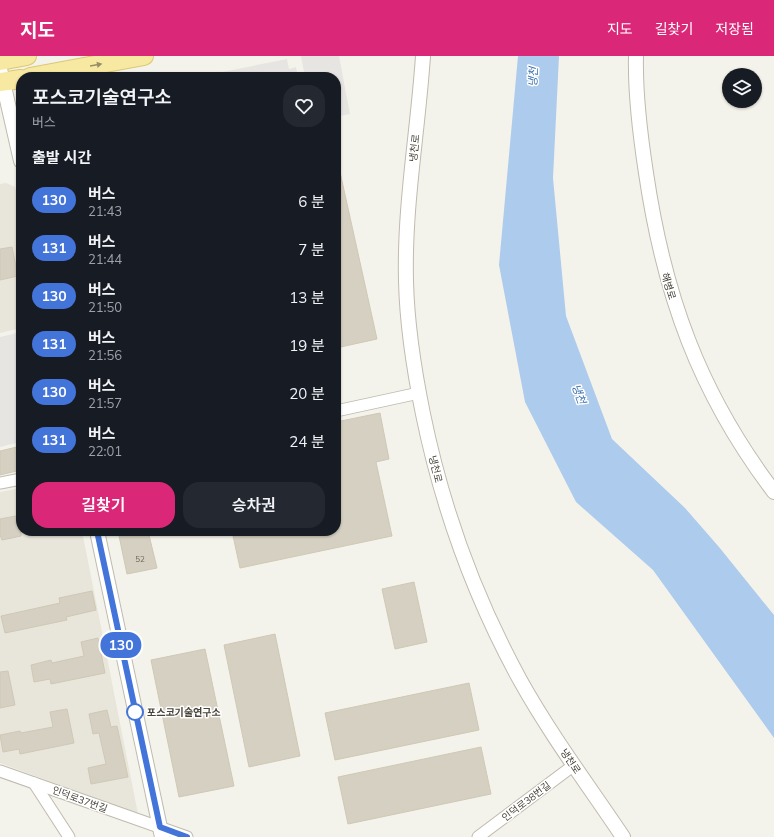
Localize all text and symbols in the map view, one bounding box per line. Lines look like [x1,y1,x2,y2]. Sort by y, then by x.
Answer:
text: 지도 [20,18,55,42]
text: 지도 [607,20,633,38]
text: 길찾기 [655,20,693,38]
text: 저장됨 [715,20,754,38]
one-way arrow [90,62,102,68]
water label: 냉천 [525,65,541,87]
map controls [722,68,762,108]
button: layers [722,68,762,108]
text: 포스코기술연구소 [32,85,172,109]
button: heart [283,85,325,127]
text: 버스 [32,114,56,130]
street label: 냉천로 [407,134,422,162]
text: 출발 시간 [32,148,91,167]
text: 버스 [88,184,116,203]
text: 130 [41,191,67,209]
text: 6 분 [298,192,325,211]
text: 21:43 [88,203,122,219]
text: 버스 [88,232,116,251]
text: 131 [41,239,67,257]
text: 7 분 [298,240,325,259]
text: 21:44 [88,251,122,267]
street label: 해병로 [658,271,679,301]
text: 버스 [88,280,116,299]
text: 130 [41,287,67,305]
text: 13 분 [289,288,325,307]
text: 21:50 [88,299,122,315]
text: 버스 [88,328,116,347]
text: 131 [41,335,67,353]
text: 19 분 [289,336,325,355]
text: 21:56 [88,347,122,363]
text: 버스 [88,376,116,395]
water label: 냉천 [569,382,590,408]
text: 130 [41,383,67,401]
text: 20 분 [289,384,325,403]
text: 21:57 [88,395,122,411]
text: 버스 [88,424,116,443]
text: 131 [41,431,67,449]
text: 24 분 [289,432,325,451]
text: 22:01 [88,443,122,459]
street label: 냉천로 [426,454,445,484]
button: 길찾기 [32,482,175,528]
button: 승차권 [183,482,325,528]
house number: 52 [135,554,145,564]
line badge: 130 [98,632,144,658]
text: 130 [108,636,134,654]
marker: 포스코기술연구소 [126,703,144,721]
place label: 포스코기술연구소 [147,706,221,719]
street label: 냉천로 [557,746,584,776]
street label: 인덕로38번길 [499,779,553,824]
street label: 인덕로37번길 [50,783,109,815]

